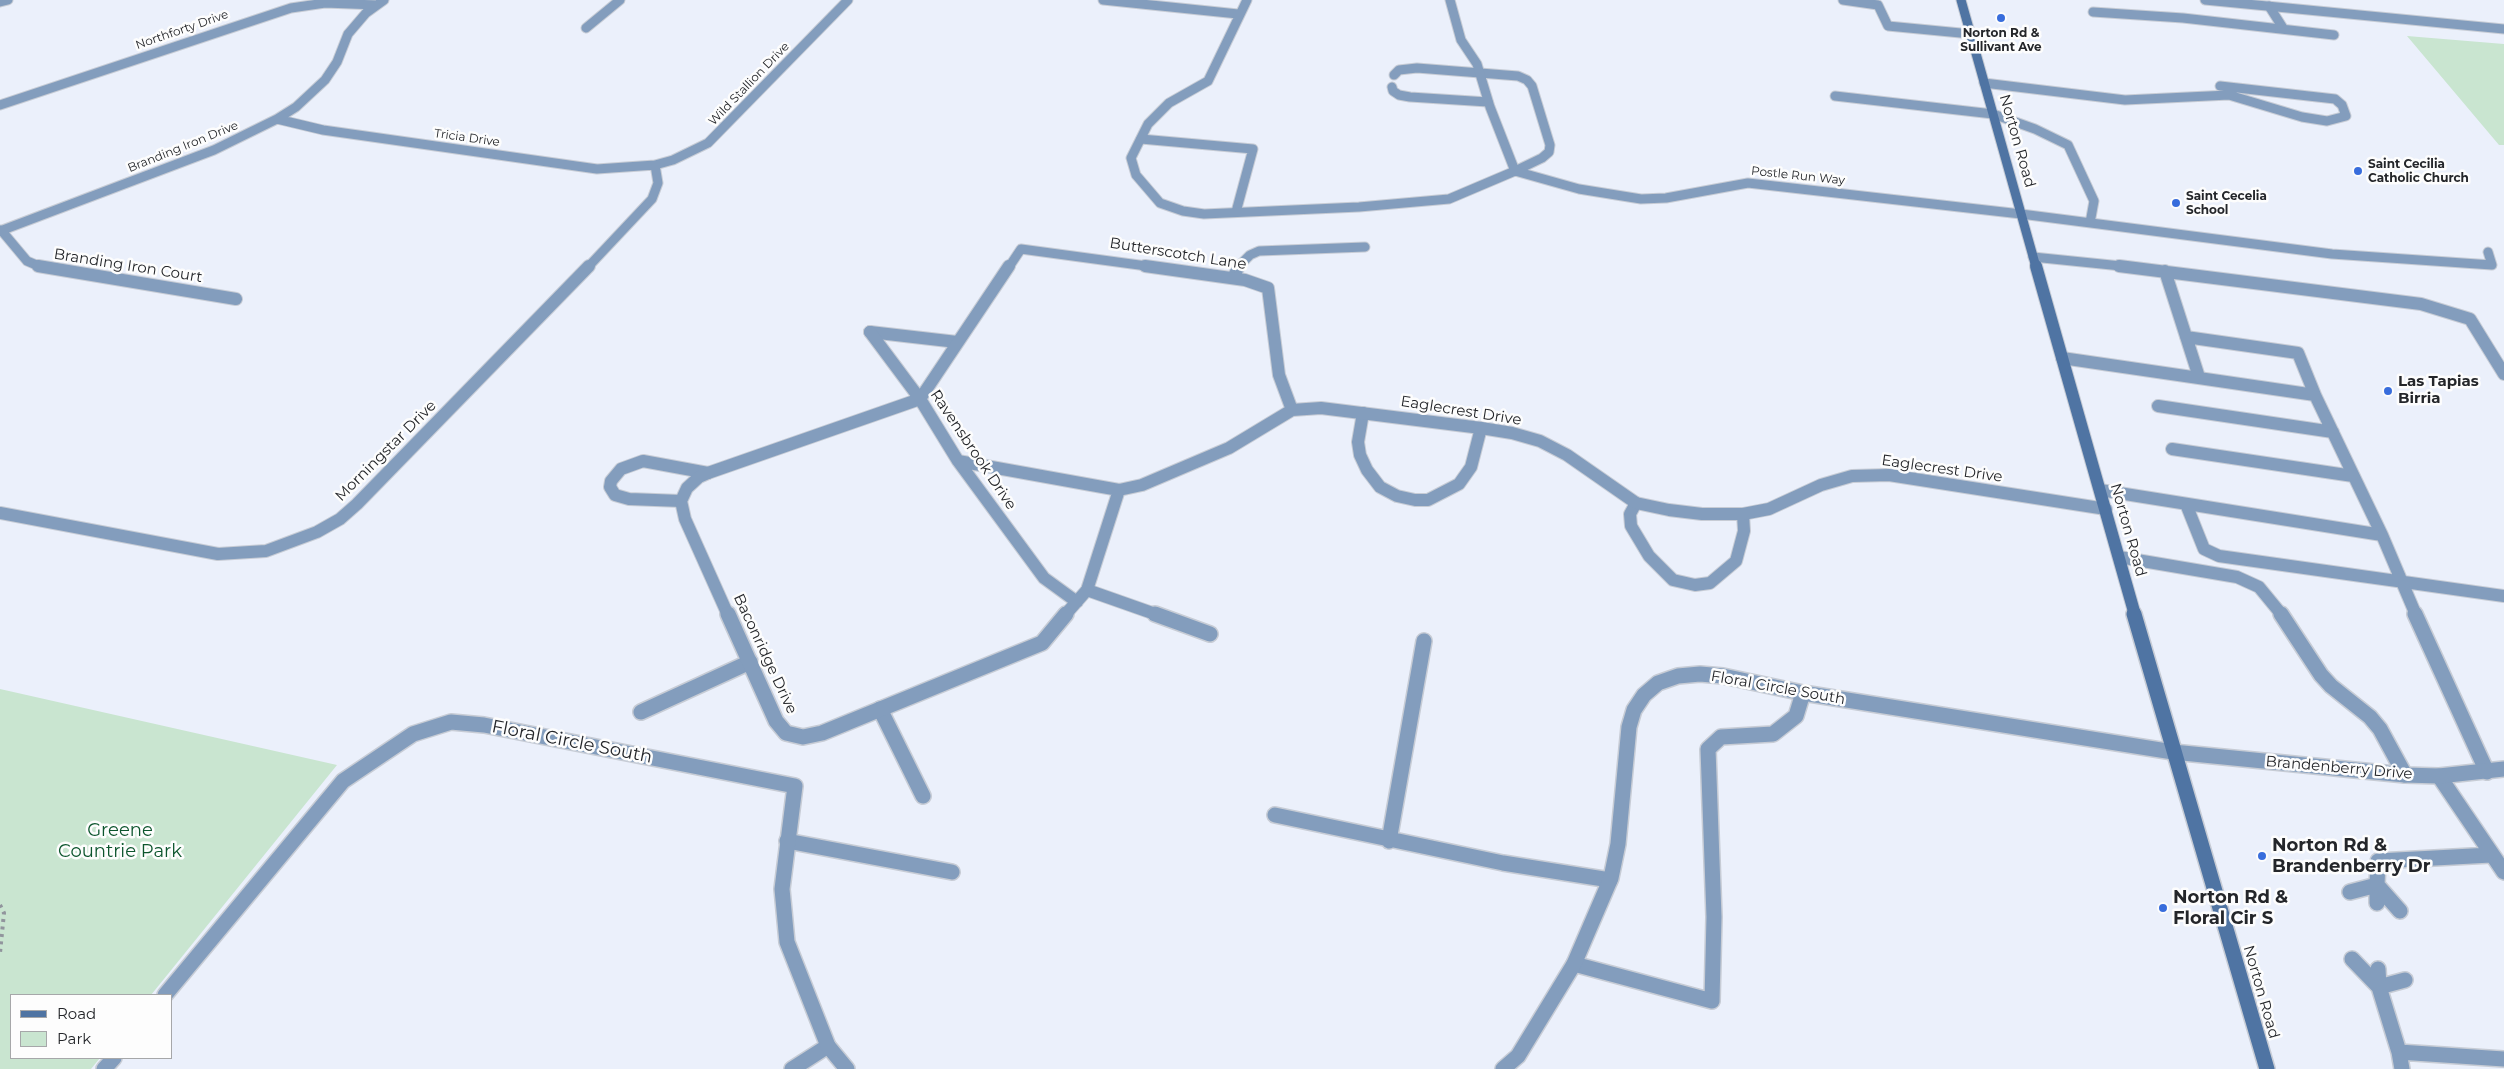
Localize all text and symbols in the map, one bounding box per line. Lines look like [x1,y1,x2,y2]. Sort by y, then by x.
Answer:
street label: Northforty Drive [134,7,230,53]
marker: Norton Rd & Sullivant Ave [1995,12,2007,24]
place label: Norton Rd & Sullivant Ave [1960,26,2042,54]
street label: Wild Stallion Drive [706,39,792,129]
street label: Norton Road [1995,92,2039,190]
street label: Branding Iron Drive [126,118,240,176]
street label: Tricia Drive [433,126,501,150]
place label: Saint Cecilia Catholic Church [2368,157,2469,185]
street label: Postle Run Way [1750,164,1846,188]
marker: Saint Cecilia Catholic Church [2352,165,2364,177]
place label: Saint Cecelia School [2186,189,2267,217]
marker: Saint Cecelia School [2170,197,2182,209]
street label: Butterscotch Lane [1108,234,1248,274]
street label: Branding Iron Court [52,245,204,287]
place label: Las Tapias Birria [2398,373,2479,408]
marker: Las Tapias Birria [2382,385,2394,397]
street label: Ravensbrook Drive [926,387,1020,513]
street label: Eaglecrest Drive [1399,393,1523,429]
street label: Morningstar Drive [332,397,440,505]
street label: Eaglecrest Drive [1880,452,2004,486]
street label: Norton Road [2106,481,2150,579]
street label: Baconridge Drive [729,591,801,717]
street label: Floral Circle South [1709,667,1847,709]
street label: Floral Circle South [490,716,654,768]
street label: Brandenberry Drive [2265,753,2413,783]
park label: Greene Countrie Park [58,820,182,862]
place label: Norton Rd & Brandenberry Dr [2272,835,2430,878]
marker: Norton Rd & Brandenberry Dr [2256,850,2268,862]
place label: Norton Rd & Floral Cir S [2173,887,2288,930]
marker: Norton Rd & Floral Cir S [2157,902,2169,914]
street label: Norton Road [2239,943,2283,1041]
legend [10,994,172,1059]
text: Road [57,1004,96,1023]
text: Park [57,1029,91,1048]

